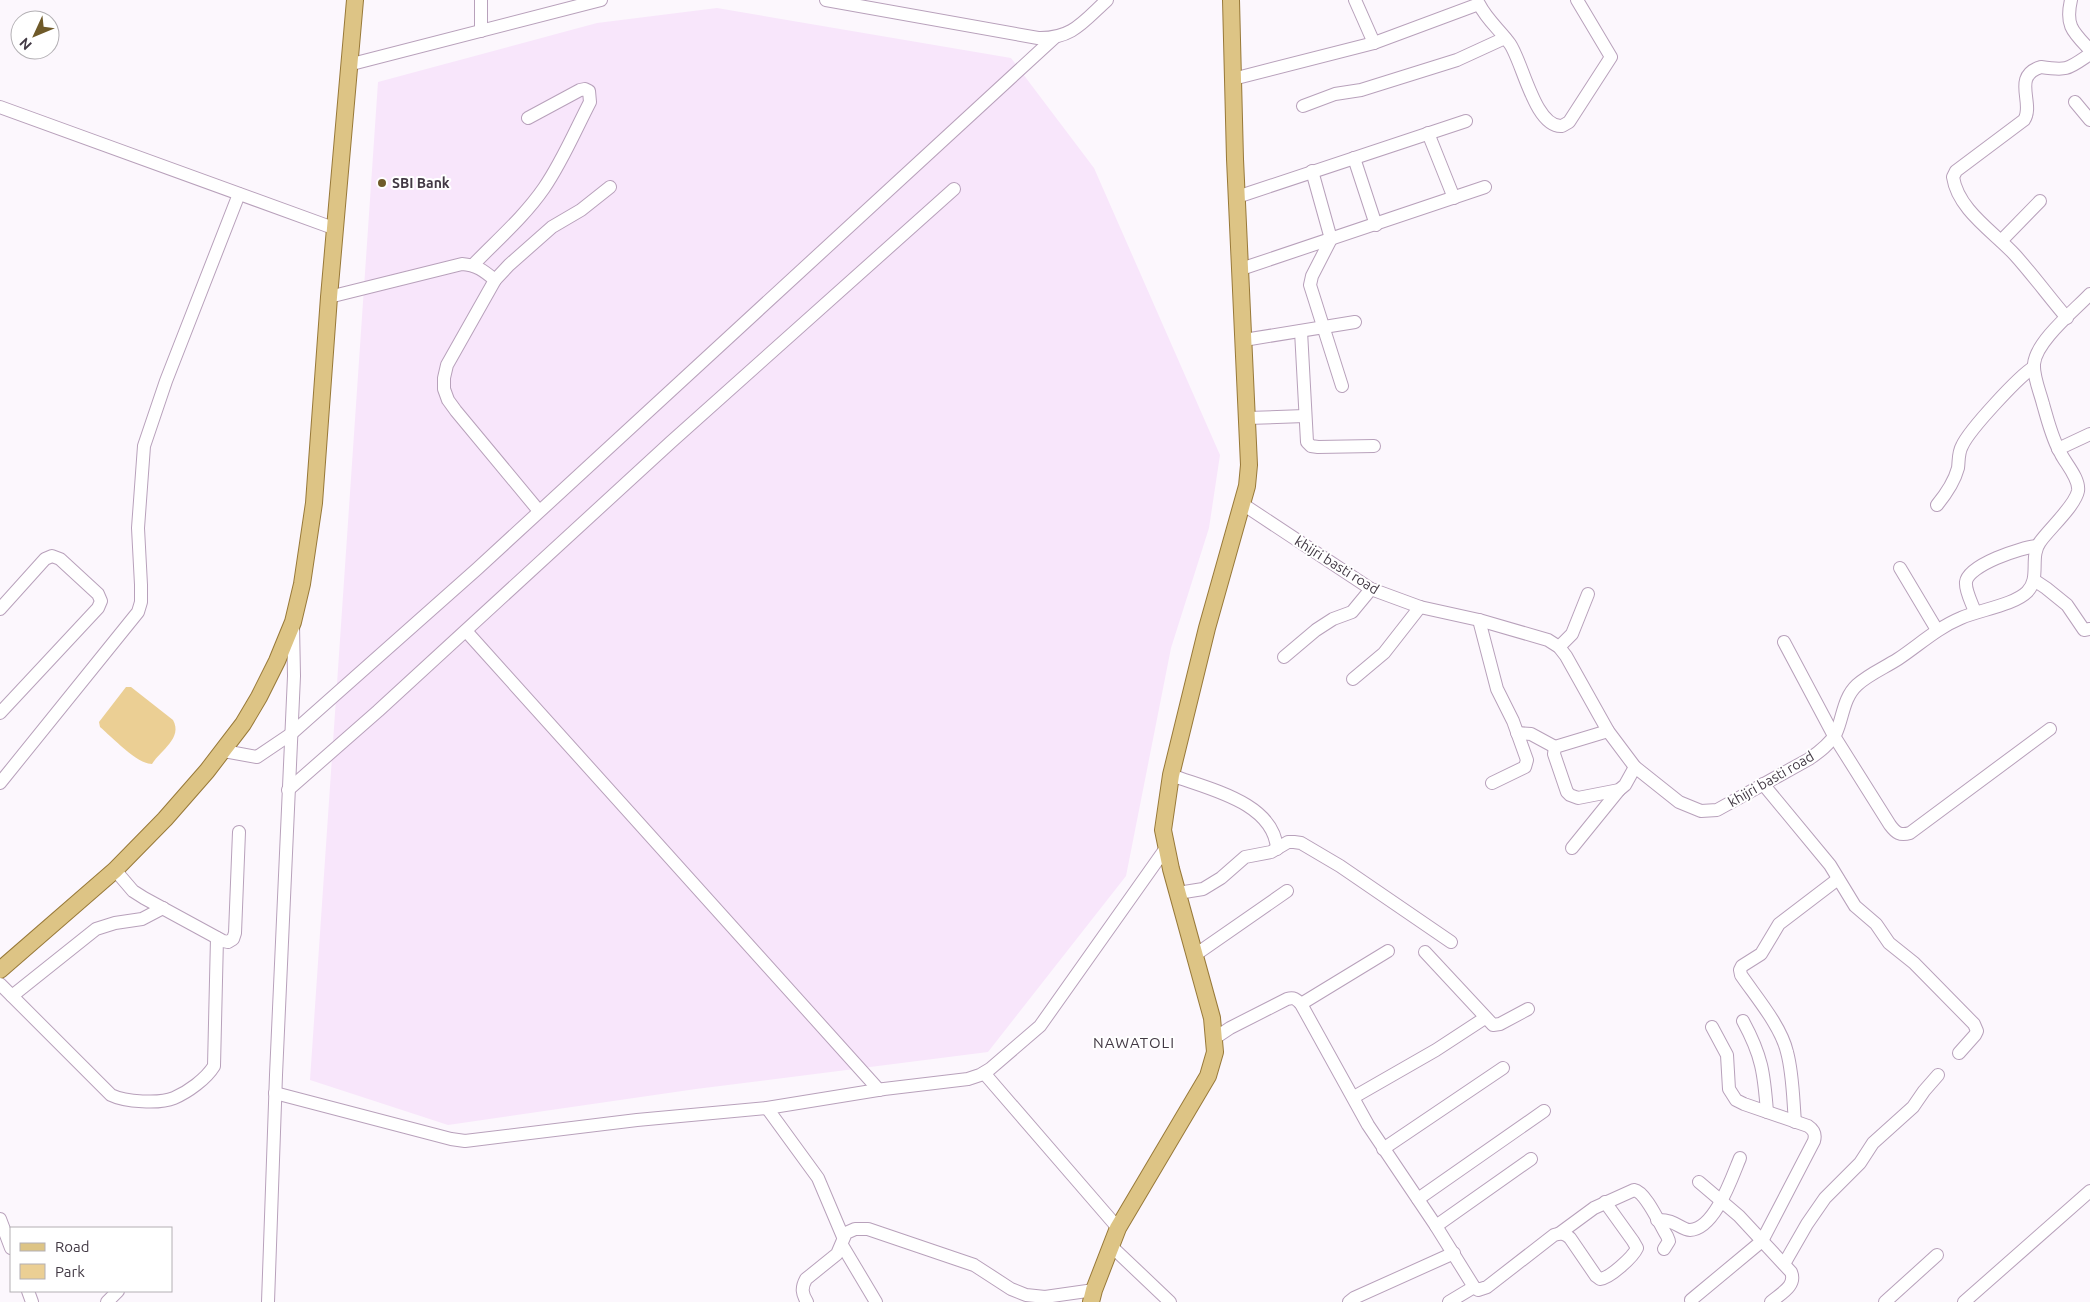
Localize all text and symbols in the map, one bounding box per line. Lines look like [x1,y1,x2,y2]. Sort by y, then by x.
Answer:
north arrow [10,10,60,60]
text: N [16,35,35,53]
place label: SBI Bank [392,175,450,191]
marker: SBI Bank [376,177,388,189]
street label: khijri basti road [1292,533,1382,597]
street label: khijri basti road [1725,748,1817,810]
district label: NAWATOLI [1093,1034,1175,1051]
legend [10,1227,172,1292]
text: Road [55,1238,90,1255]
text: Park [55,1263,85,1280]

